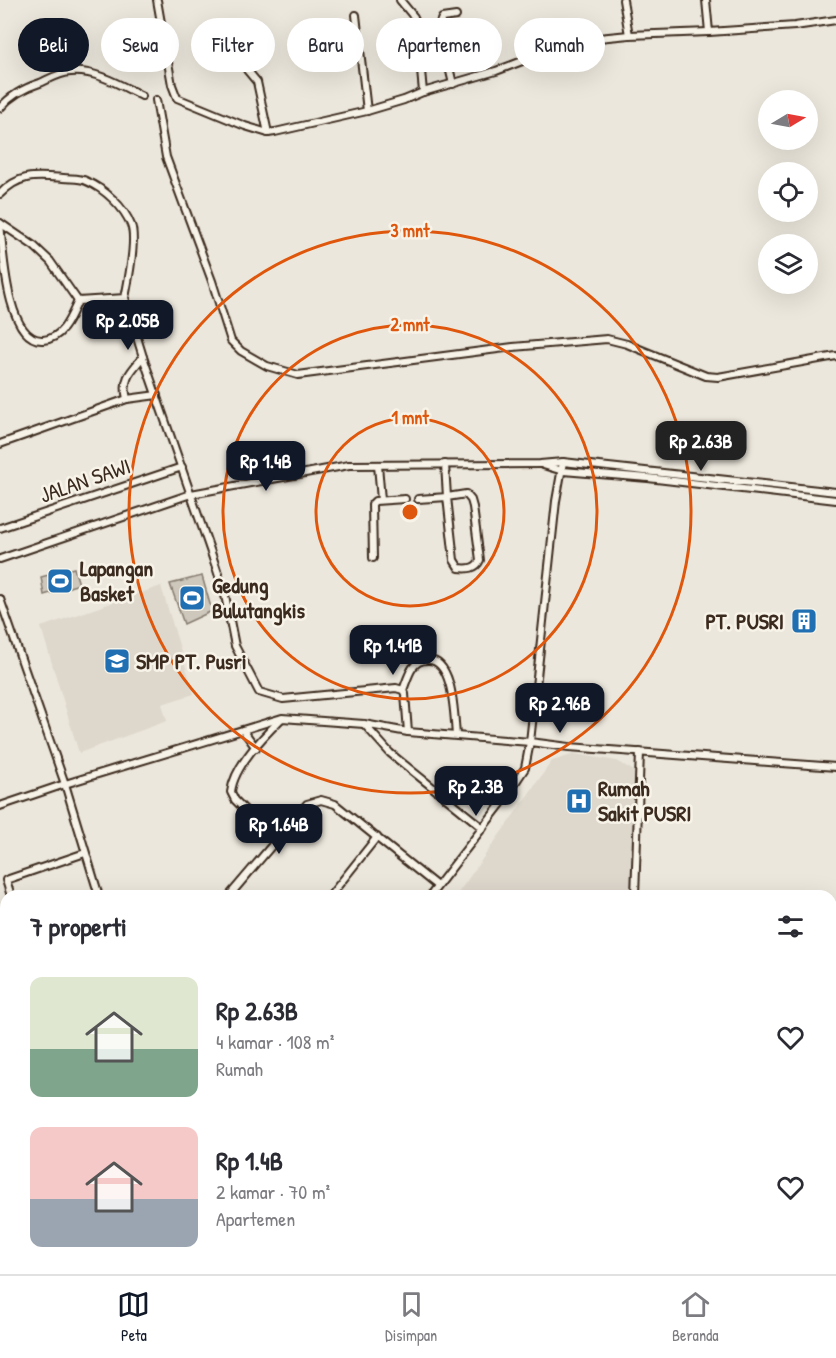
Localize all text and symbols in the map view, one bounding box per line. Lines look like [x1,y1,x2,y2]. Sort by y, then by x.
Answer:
chip: Beli [18,18,89,72]
chip: Sewa [101,18,179,72]
chip: Filter [191,18,275,72]
chip: Baru [287,18,364,72]
chip: Apartemen [376,18,502,72]
chip: Rumah [514,18,605,72]
north arrow [758,90,818,150]
map controls [758,90,818,294]
button: locate [758,162,818,222]
text: 3 mnt [391,218,430,243]
button: layers [758,234,818,294]
pin: Rp 2.05B [66,300,190,351]
text: Rp 2.05B [96,306,160,333]
text: 2 mnt [390,312,430,337]
text: 1 mnt [391,405,429,430]
pin: Rp 2.63B [639,421,763,472]
text: Rp 2.63B [670,427,732,454]
pin: Rp 1.4B [211,441,321,492]
text: Rp 1.4B [240,447,292,474]
street label: JALAN SAWI [36,450,134,510]
centre of rings [400,502,420,522]
place label: Lapangan Basket [80,553,153,608]
sports icon: Lapangan Basket [45,566,75,596]
place label: Gedung Bulutangkis [212,570,306,626]
sports icon: Gedung Bulutangkis [177,583,207,613]
place label: PT. PUSRI [705,606,784,636]
building icon: PT. PUSRI [789,606,819,636]
pin: Rp 1.41B [331,625,455,676]
text: Rp 1.41B [364,631,422,658]
school or university icon: SMP PT. Pusri [102,646,132,676]
place label: SMP PT. Pusri [136,646,247,676]
pin: Rp 2.96B [498,683,622,734]
text: Rp 2.96B [529,689,591,716]
pin: Rp 2.3B [421,766,531,817]
text: Rp 2.3B [449,772,503,799]
place label: Rumah Sakit PUSRI [598,773,691,828]
hospital icon: Rumah Sakit PUSRI [564,786,594,816]
pin: Rp 1.64B [217,804,341,855]
text: Rp 1.64B [249,810,309,837]
text: 7 properti [30,909,127,944]
icon: filters [774,910,807,943]
text: Rp 2.63B [216,993,298,1028]
icon: home [78,1001,150,1073]
icon: heart [774,1021,807,1054]
text: 4 kamar · 108 m² [216,1028,334,1055]
text: Rumah [216,1055,263,1082]
text: Rp 1.4B [216,1143,283,1178]
icon: home [78,1151,150,1223]
icon: heart [774,1171,807,1204]
text: 2 kamar · 70 m² [216,1178,330,1205]
text: Apartemen [216,1205,295,1232]
tab: Peta [117,1288,150,1346]
tab: Disimpan [385,1288,437,1346]
tab: Beranda [672,1288,719,1346]

